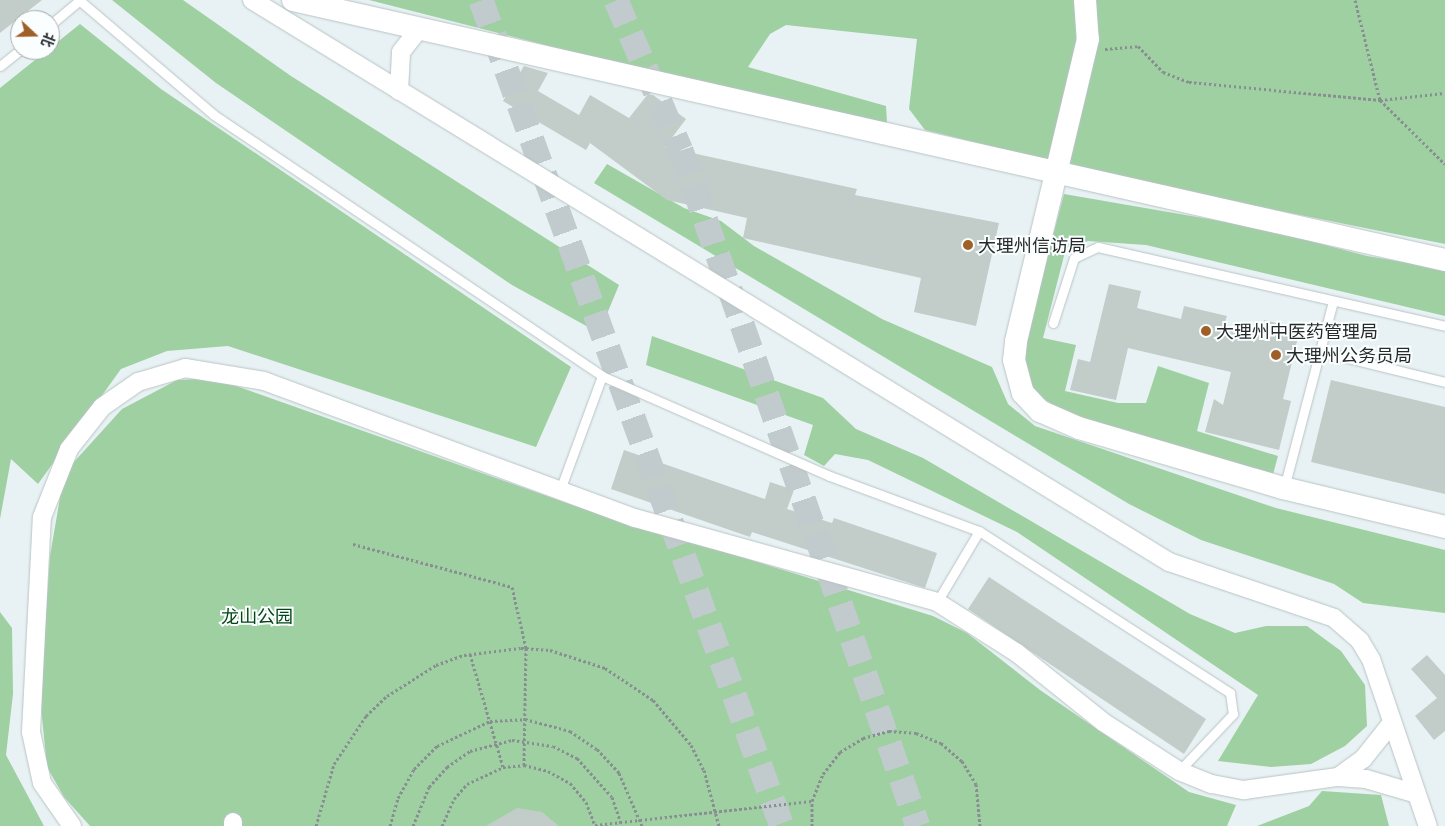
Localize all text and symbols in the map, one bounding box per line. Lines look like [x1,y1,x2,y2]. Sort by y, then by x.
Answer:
north arrow [10,10,60,60]
text: 北 [38,31,58,49]
place label: 大理州信访局 [978,234,1086,256]
marker: 大理州信访局 [962,239,974,251]
place label: 大理州中医药管理局 [1216,320,1378,342]
marker: 大理州中医药管理局 [1200,325,1212,337]
place label: 大理州公务员局 [1286,344,1412,366]
marker: 大理州公务员局 [1270,349,1282,361]
park label: 龙山公园 [221,605,293,627]

